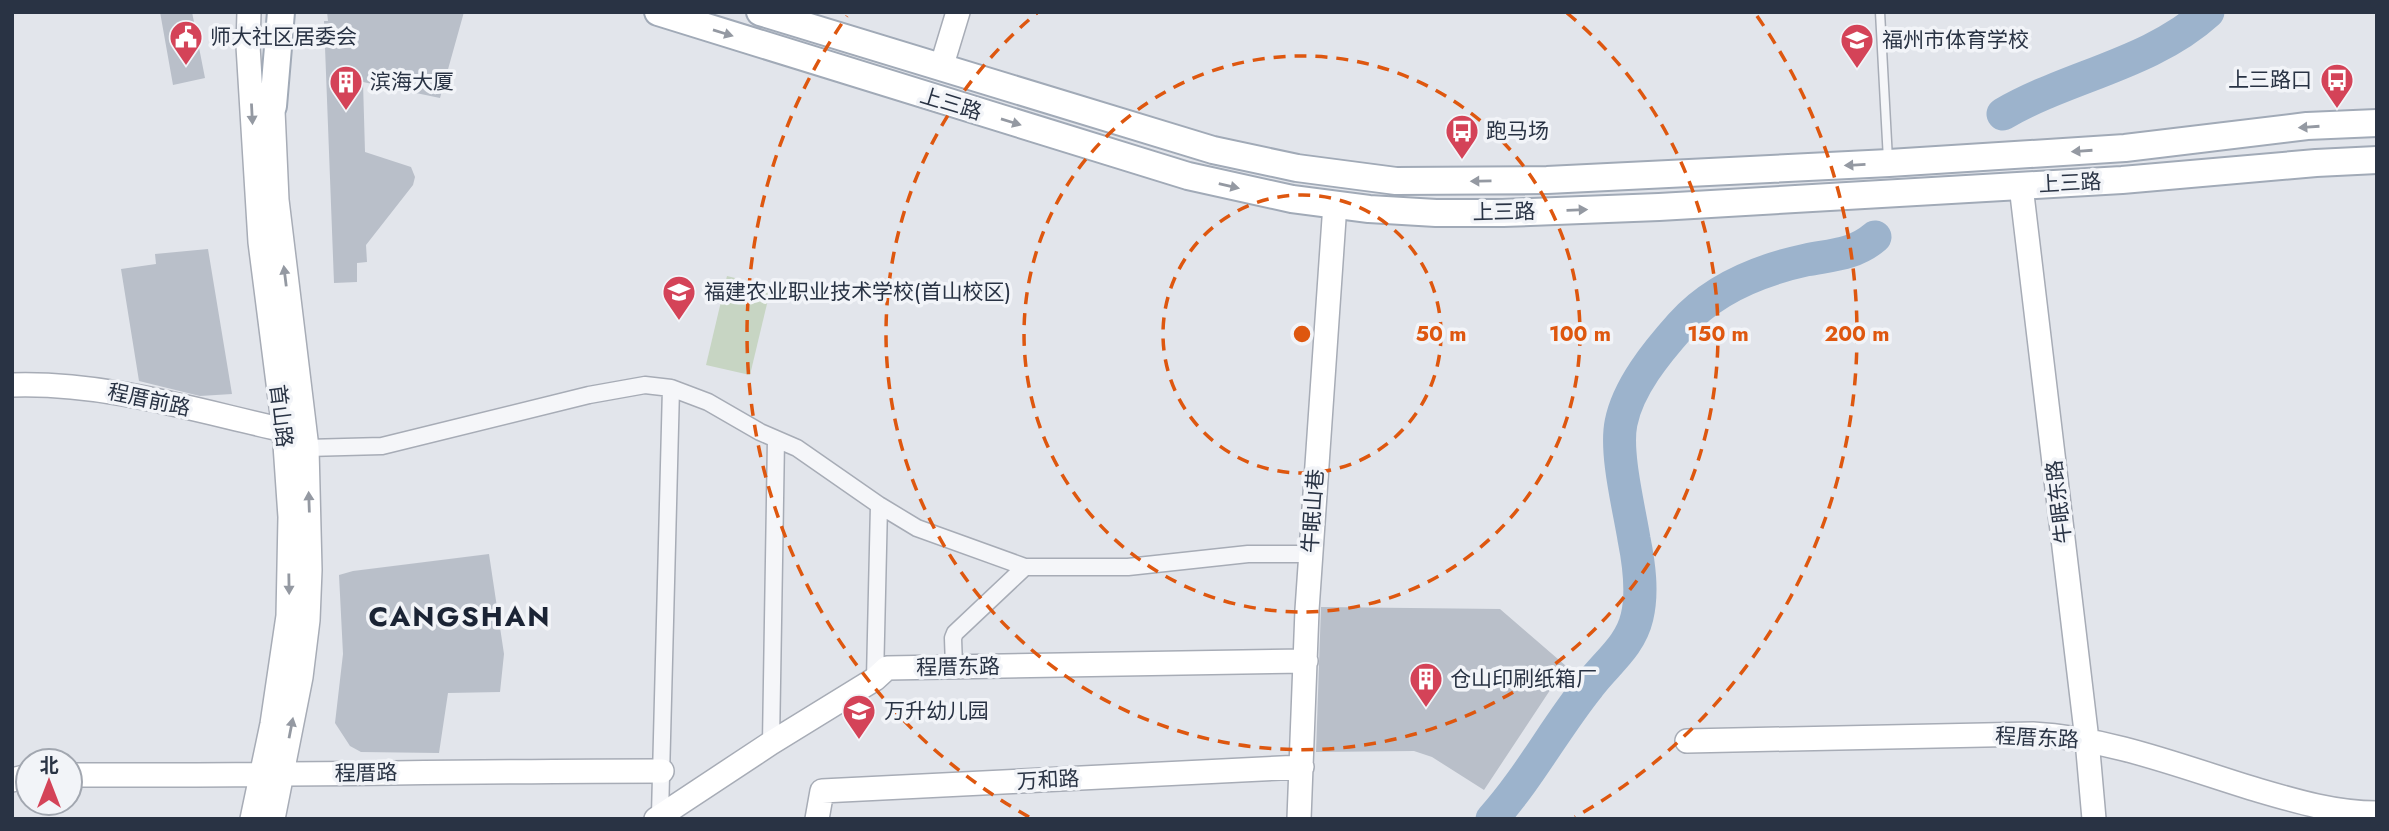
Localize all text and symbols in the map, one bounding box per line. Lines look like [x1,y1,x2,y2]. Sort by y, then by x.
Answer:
public building icon: 师大社区居委会 [167,18,205,67]
school or university icon: 福州市体育学校 [1838,21,1876,70]
place label: 师大社区居委会 [210,22,357,52]
place label: 福州市体育学校 [1882,25,2029,55]
one-way arrow [713,28,734,38]
bus stop icon: 上三路口 [2318,61,2356,110]
building icon: 滨海大厦 [327,63,365,112]
place label: 上三路口 [2228,65,2312,95]
place label: 滨海大厦 [370,67,454,97]
street label: 上三路 [916,80,986,128]
one-way arrow [247,103,258,125]
bus stop icon: 跑马场 [1443,112,1481,161]
place label: 跑马场 [1486,116,1549,146]
one-way arrow [1000,117,1021,128]
one-way arrow [2297,122,2319,133]
one-way arrow [2071,146,2093,157]
one-way arrow [1844,160,1866,171]
street label: 上三路 [2038,166,2102,200]
one-way arrow [1470,175,1492,187]
one-way arrow [1218,181,1240,192]
street label: 上三路 [1472,196,1536,228]
one-way arrow [1566,205,1588,216]
one-way arrow [279,264,290,286]
school or university icon: 福建农业职业技术学校(首山校区) [660,273,698,322]
place label: 福建农业职业技术学校(首山校区) [704,277,1011,307]
text: 50 m [1416,319,1466,349]
text: 100 m [1549,319,1611,349]
text: 150 m [1687,319,1749,349]
text: 200 m [1824,319,1890,349]
centre of rings [1290,322,1314,346]
street label: 程厝前路 [105,377,193,423]
street label: 首山路 [262,383,300,449]
street label: 牛眠东路 [2039,458,2079,546]
street label: 牛眠山巷 [1295,468,1331,554]
one-way arrow [303,490,314,512]
one-way arrow [283,574,295,596]
district label: CANGSHAN [368,596,552,637]
street label: 程厝东路 [916,651,1000,683]
building icon: 仓山印刷纸箱厂 [1407,660,1445,709]
place label: 仓山印刷纸箱厂 [1450,664,1597,694]
school or university icon: 万升幼儿园 [840,692,878,741]
place label: 万升幼儿园 [884,696,989,726]
one-way arrow [286,717,297,739]
street label: 程厝东路 [1994,721,2080,755]
north arrow [14,747,84,817]
text: 北 [39,752,59,779]
street label: 程厝路 [334,757,398,789]
street label: 万和路 [1016,763,1080,797]

